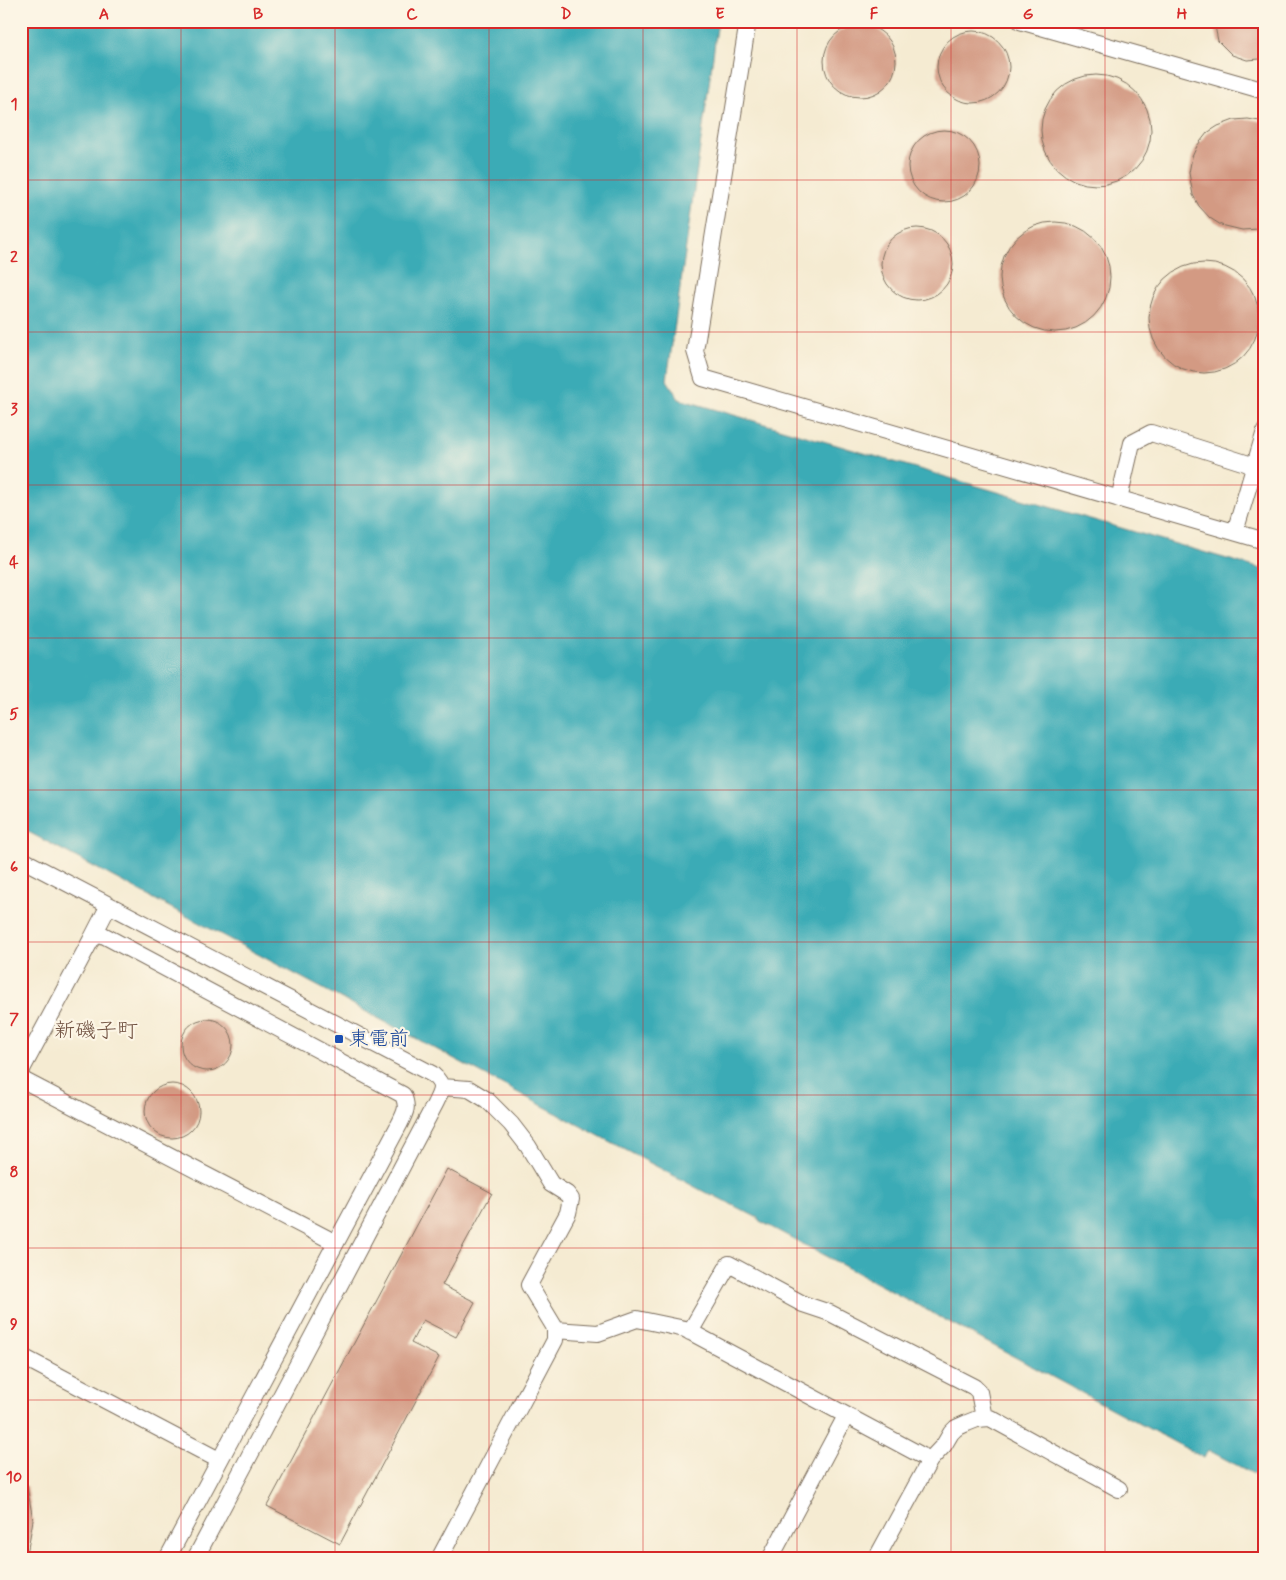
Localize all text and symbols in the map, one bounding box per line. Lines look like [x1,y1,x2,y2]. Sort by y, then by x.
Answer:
text: A [99,4,109,25]
text: B [253,4,263,25]
text: C [406,4,418,25]
text: D [560,4,572,25]
text: E [715,4,725,25]
text: F [870,4,879,25]
text: G [1023,4,1034,25]
text: H [1177,4,1188,25]
text: 1 [10,94,18,115]
text: 2 [10,247,18,268]
text: 3 [10,399,18,420]
text: 4 [9,552,19,573]
text: 5 [9,704,19,725]
text: 6 [10,857,18,878]
text: 7 [9,1009,19,1030]
district label: 新磯子町 [54,1017,138,1045]
place label: 東電前 [349,1026,409,1053]
marker: 東電前 [333,1033,345,1045]
text: 8 [9,1162,19,1183]
text: 9 [10,1314,18,1335]
text: 10 [6,1467,22,1488]

